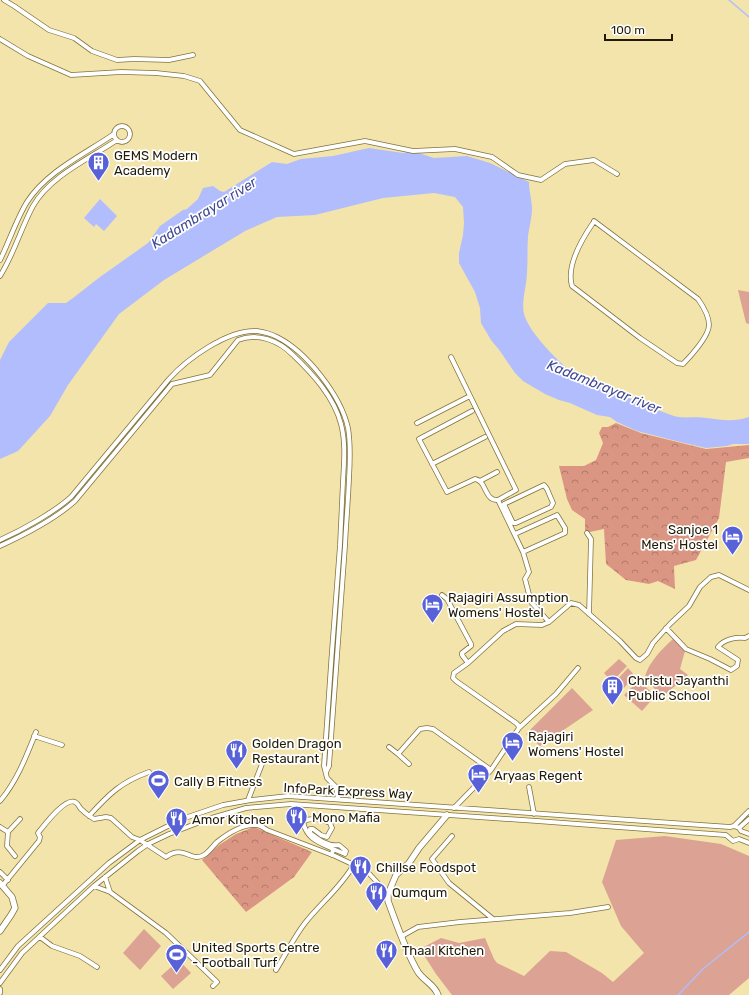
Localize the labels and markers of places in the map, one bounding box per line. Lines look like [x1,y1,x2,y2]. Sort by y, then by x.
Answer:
place label: GEMS Modern Academy [114,148,198,178]
building icon: GEMS Modern Academy [85,149,111,182]
place label: Sanjoe 1 Mens' Hostel [641,522,718,552]
hotel icon: Sanjoe 1 Mens' Hostel [720,523,746,556]
place label: Rajagiri Assumption Womens' Hostel [448,590,569,620]
hotel icon: Rajagiri Assumption Womens' Hostel [419,591,445,624]
place label: Christu Jayanthi Public School [628,673,729,703]
building icon: Christu Jayanthi Public School [600,674,626,707]
place label: Rajagiri Womens' Hostel [528,729,624,759]
hotel icon: Rajagiri Womens' Hostel [499,730,525,763]
place label: Golden Dragon Restaurant [252,736,342,766]
restaurant icon: Golden Dragon Restaurant [223,737,249,770]
hotel icon: Aryaas Regent [465,762,491,795]
sports icon: Cally B Fitness [146,768,172,801]
place label: Aryaas Regent [494,768,582,784]
place label: Cally B Fitness [174,774,263,789]
restaurant icon: Mono Mafia [283,804,309,837]
restaurant icon: Amor Kitchen [163,806,189,839]
place label: Mono Mafia [312,810,380,825]
place label: Amor Kitchen [192,812,274,827]
restaurant icon: Chillse Foodspot [348,854,374,887]
place label: Chillse Foodspot [376,860,476,875]
restaurant icon: Qumqum [364,879,390,912]
place label: Qumqum [392,885,447,900]
restaurant icon: Thaal Kitchen [373,937,399,970]
place label: United Sports Centre - Football Turf [192,940,319,970]
sports icon: United Sports Centre - Football Turf [163,941,189,974]
place label: Thaal Kitchen [402,943,484,958]

